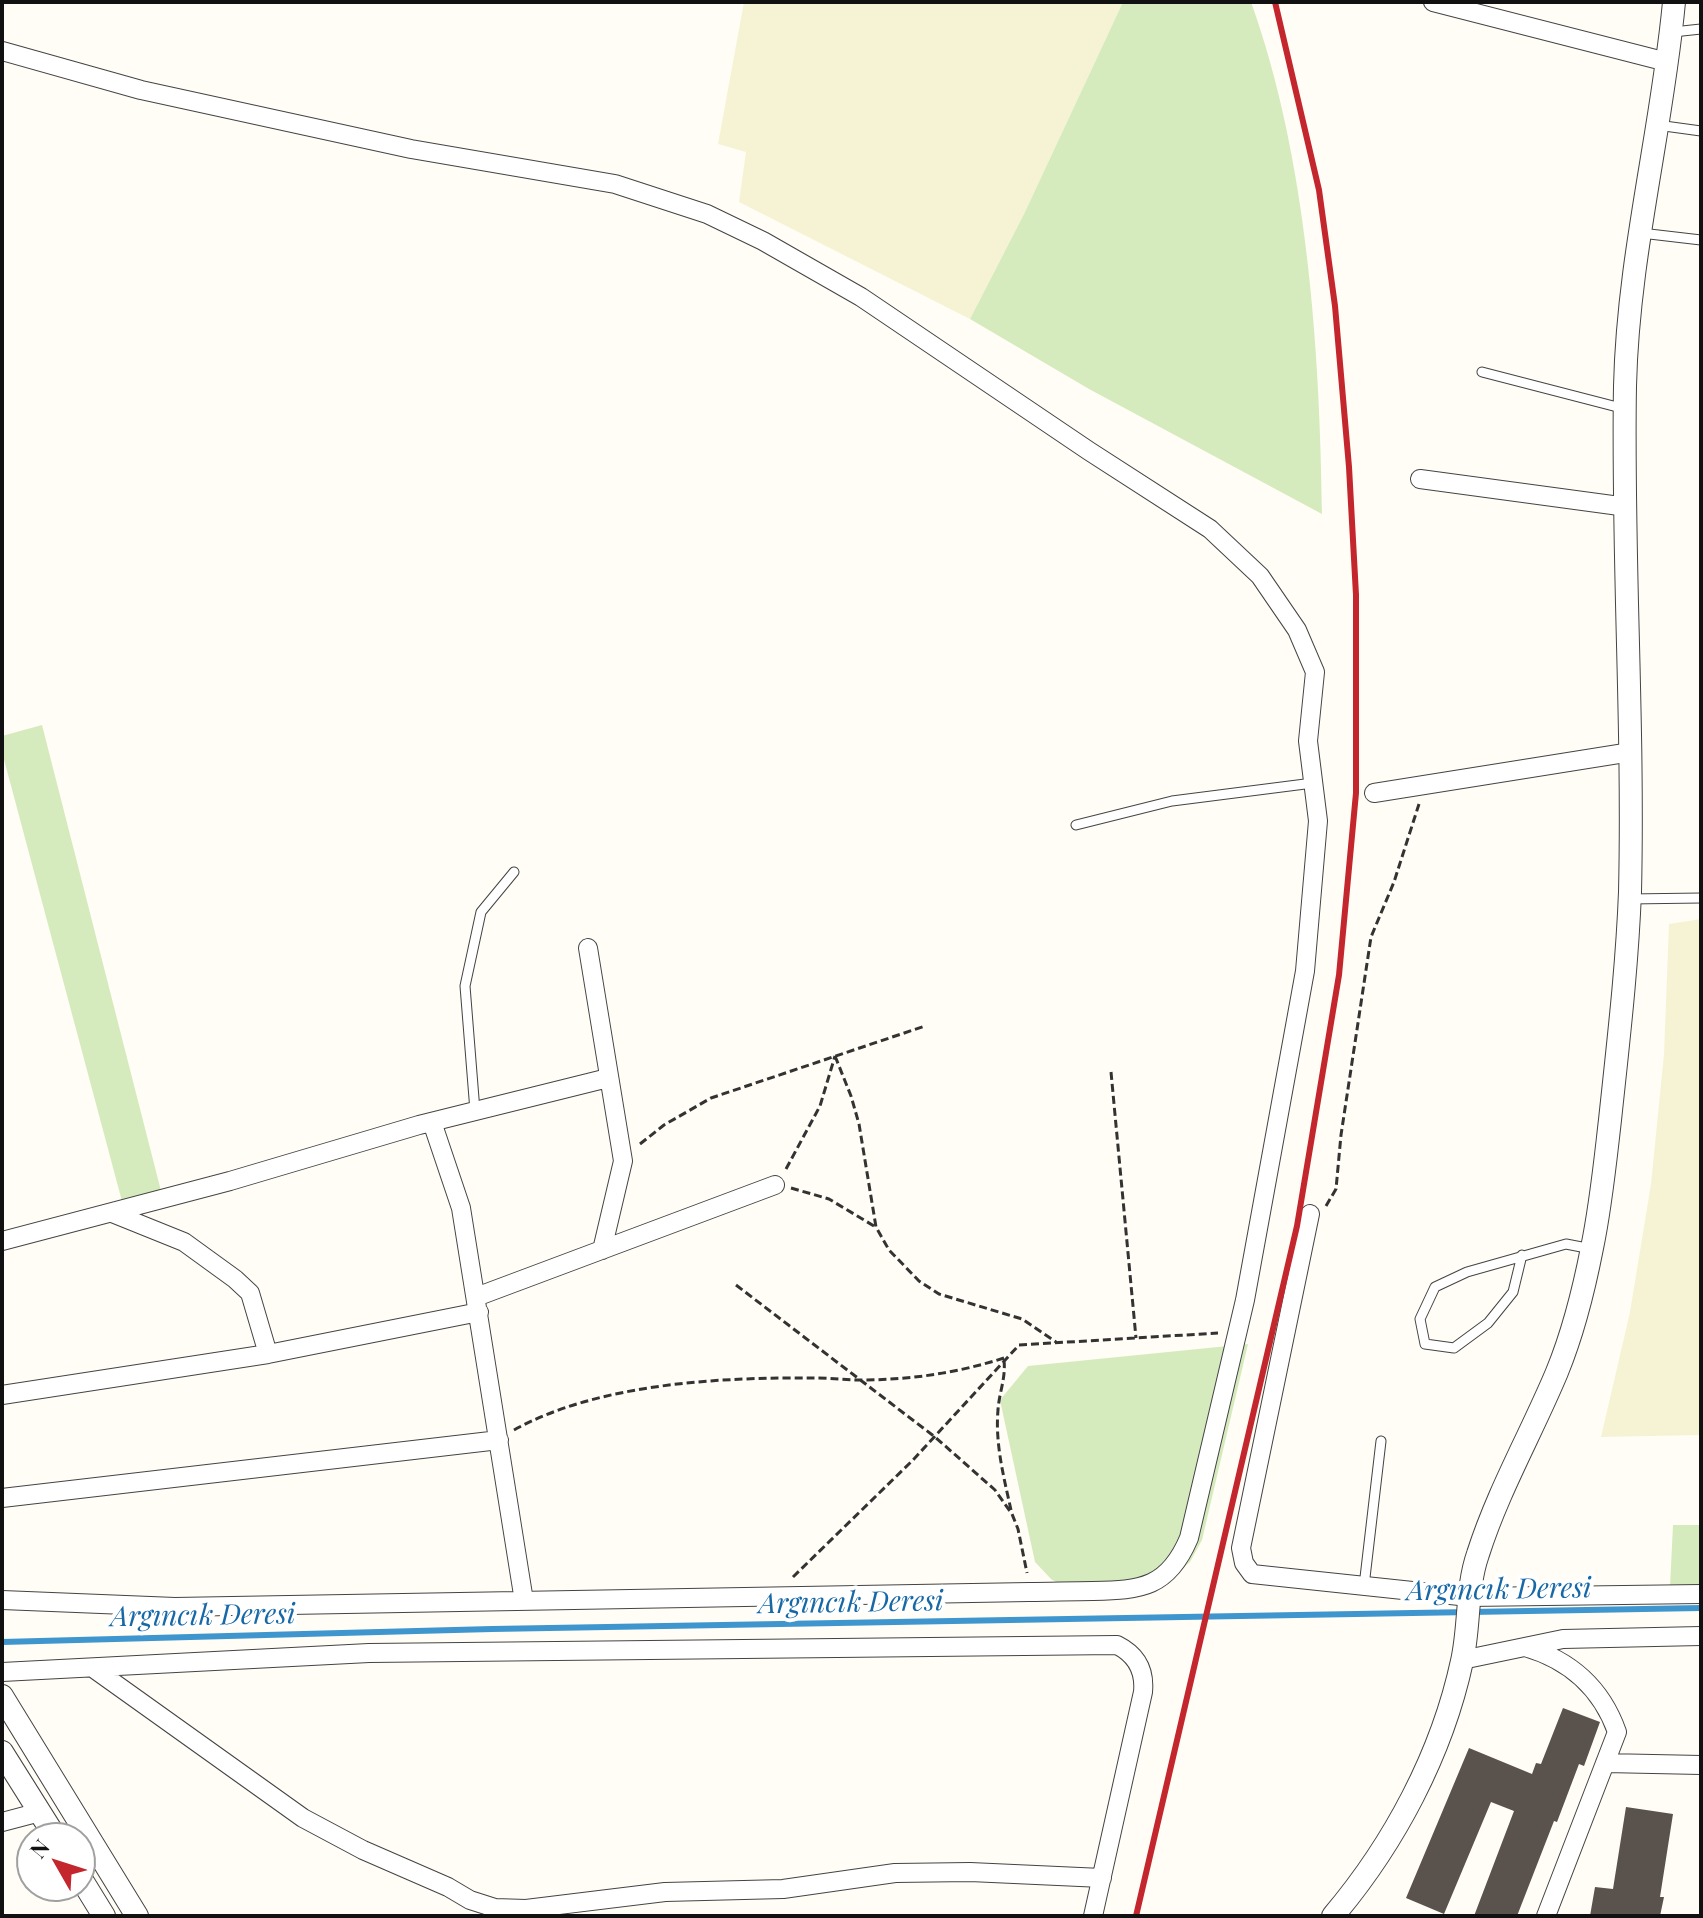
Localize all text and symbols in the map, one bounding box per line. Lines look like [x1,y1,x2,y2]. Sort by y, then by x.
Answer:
water label: Argıncık Deresi [1406,1572,1592,1608]
water label: Argıncık Deresi [758,1585,944,1621]
water label: Argıncık Deresi [110,1598,296,1634]
north arrow [16,1822,96,1902]
text: N [22,1833,56,1864]

